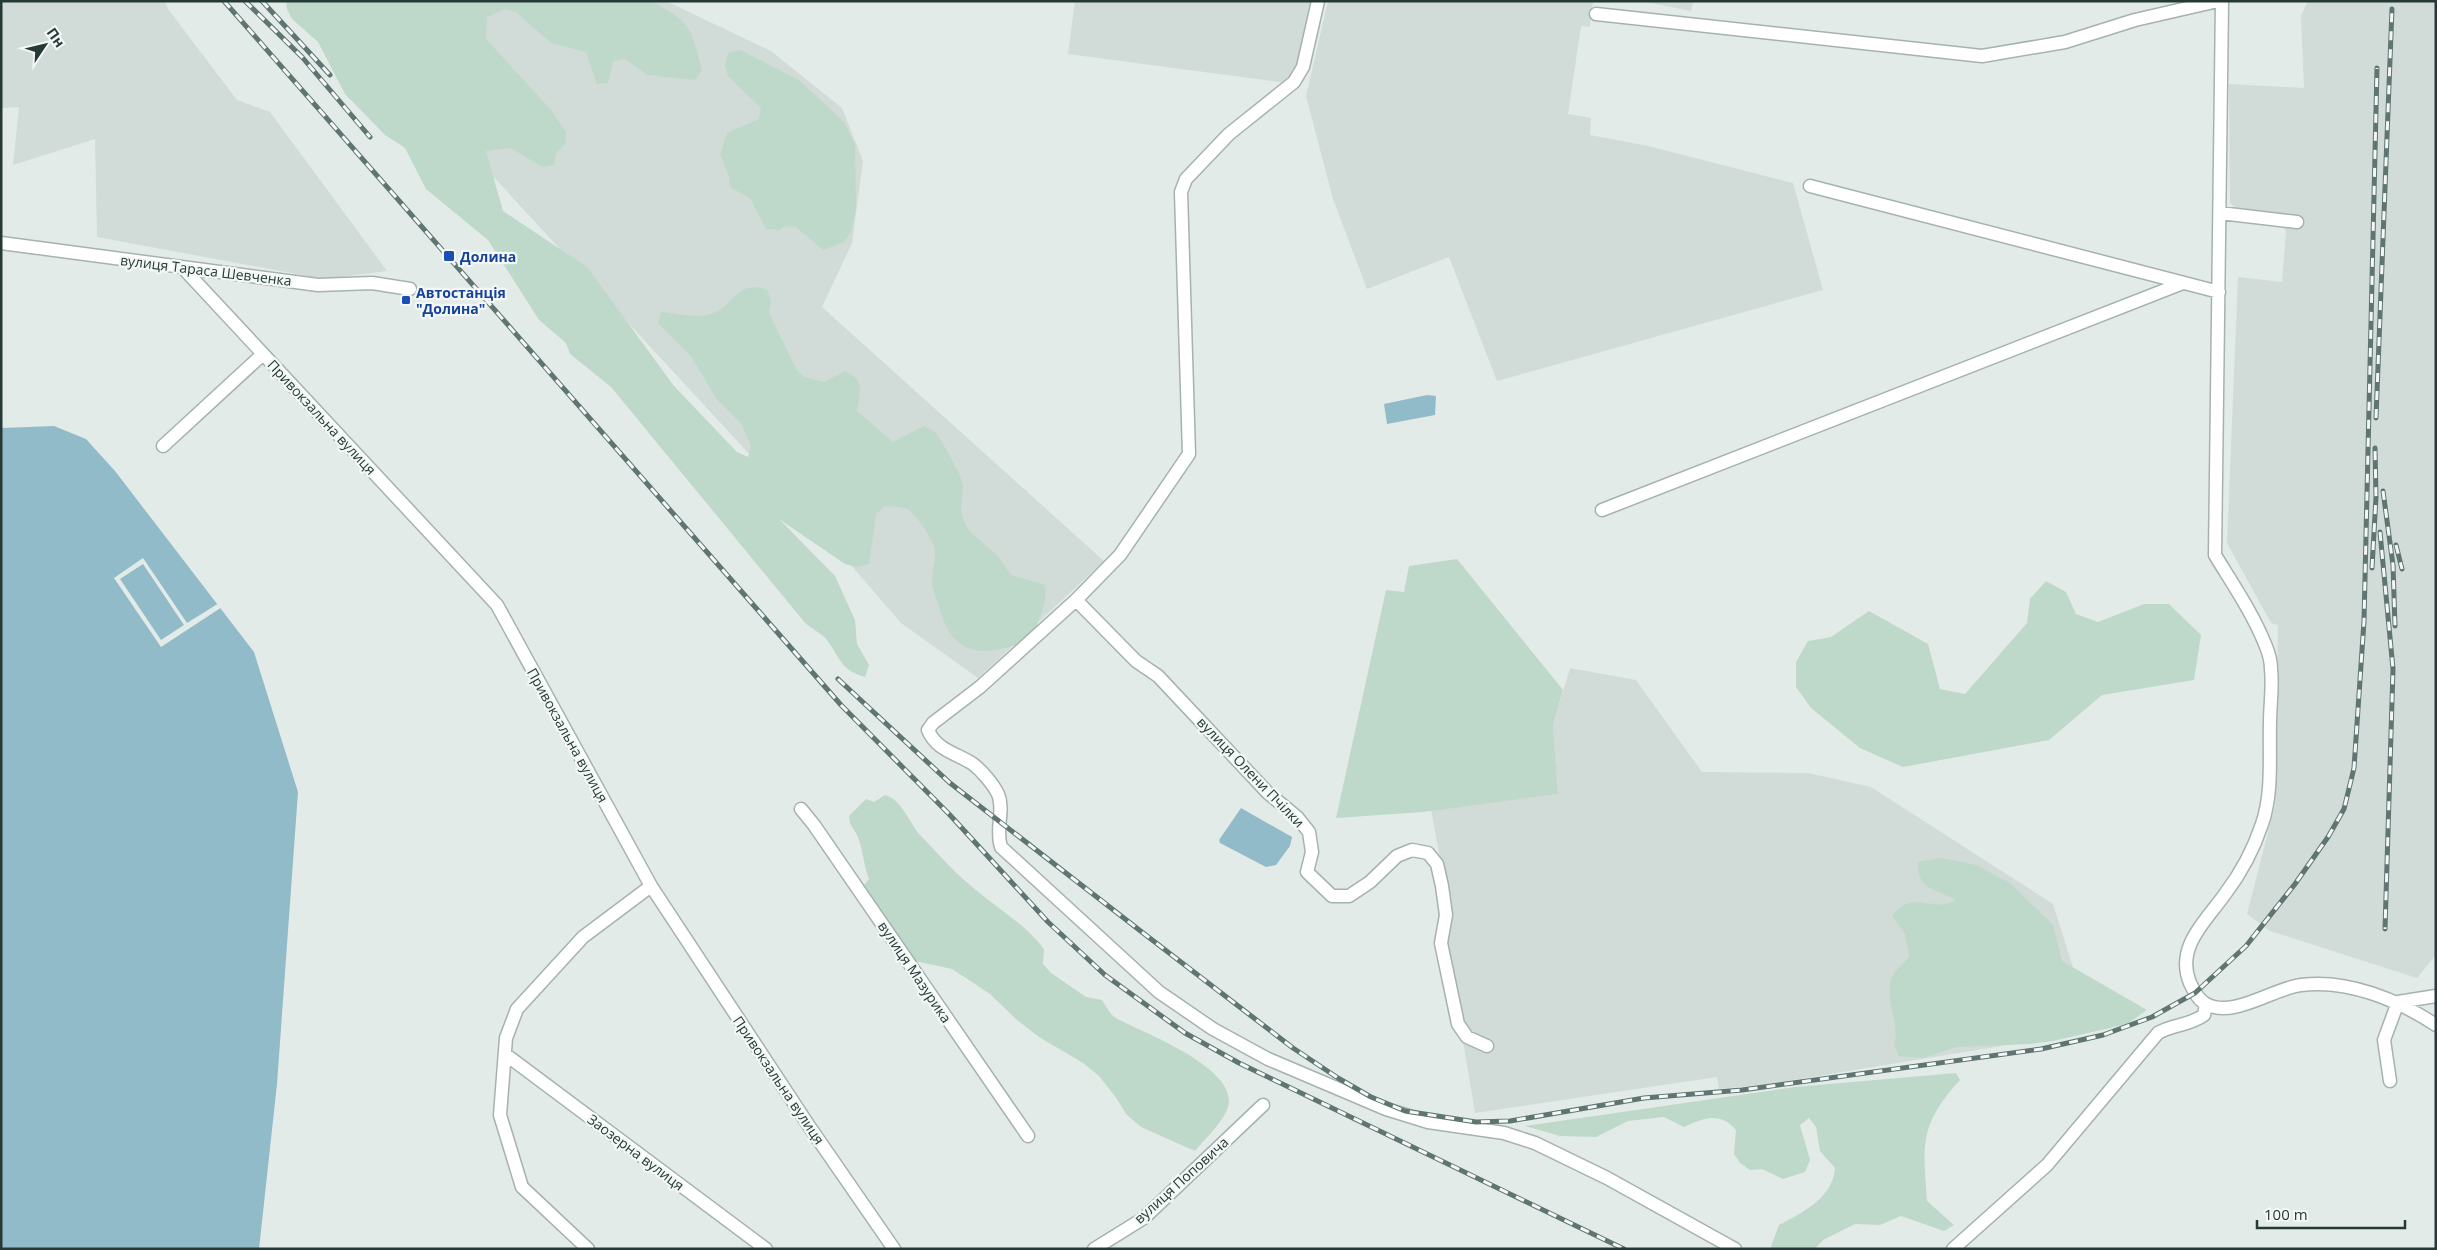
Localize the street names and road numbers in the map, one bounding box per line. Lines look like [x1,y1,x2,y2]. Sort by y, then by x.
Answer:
street label: вулиця Тараса Шевченка [119,250,293,290]
street label: Привокзальна вулиця [264,355,380,479]
street label: Привокзальна вулиця [523,664,613,806]
street label: вулиця Олени Пчілки [1193,713,1309,831]
street label: вулиця Мазурика [874,917,956,1027]
street label: Привокзальна вулиця [729,1012,829,1148]
street label: Заозерна вулиця [584,1109,688,1195]
street label: вулиця Поповича [1130,1132,1232,1228]

